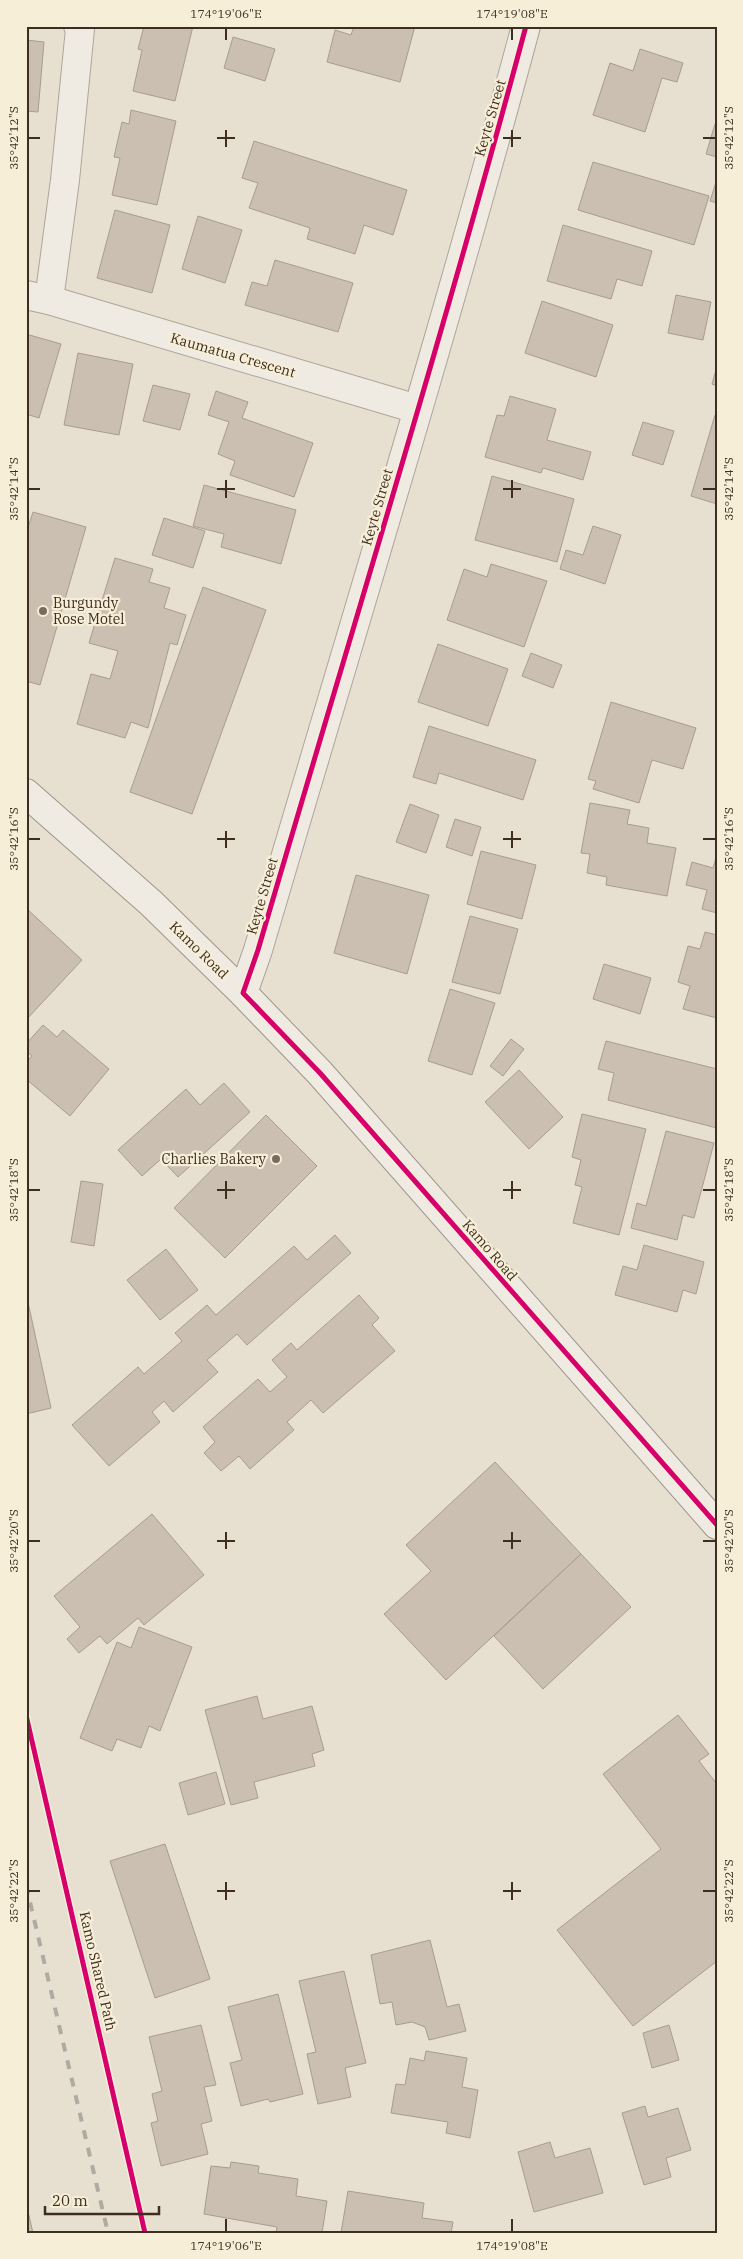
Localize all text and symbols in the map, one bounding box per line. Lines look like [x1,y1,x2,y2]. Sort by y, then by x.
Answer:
text: 174°19'06"E [190,6,262,21]
text: 174°19'08"E [476,6,548,21]
street label: Keyte Street [470,77,510,159]
text: 35°42'12"S [6,106,21,170]
text: 35°42'12"S [721,106,736,170]
street label: Kaumatua Crescent [168,329,298,381]
text: 35°42'14"S [6,457,21,521]
text: 35°42'14"S [721,457,736,521]
street label: Keyte Street [357,466,397,548]
place label: Burgundy Rose Motel [53,594,124,628]
marker: Burgundy Rose Motel [37,605,49,617]
text: 35°42'16"S [6,807,21,871]
text: 35°42'16"S [721,807,736,871]
street label: Keyte Street [242,855,282,937]
street label: Kamo Road [166,917,233,983]
place label: Charlies Bakery [162,1150,267,1168]
marker: Charlies Bakery [270,1153,282,1165]
text: 35°42'18"S [6,1158,21,1222]
text: 35°42'18"S [721,1158,736,1222]
street label: Kamo Road [459,1216,522,1285]
text: 35°42'20"S [6,1509,21,1573]
text: 35°42'20"S [721,1509,736,1573]
text: 35°42'22"S [6,1859,21,1923]
text: 35°42'22"S [721,1859,736,1923]
street label: Kamo Shared Path [76,1910,121,2033]
scale bar [45,2184,159,2216]
text: 20 m [52,2191,88,2210]
text: 174°19'06"E [190,2238,262,2253]
text: 174°19'08"E [476,2238,548,2253]

